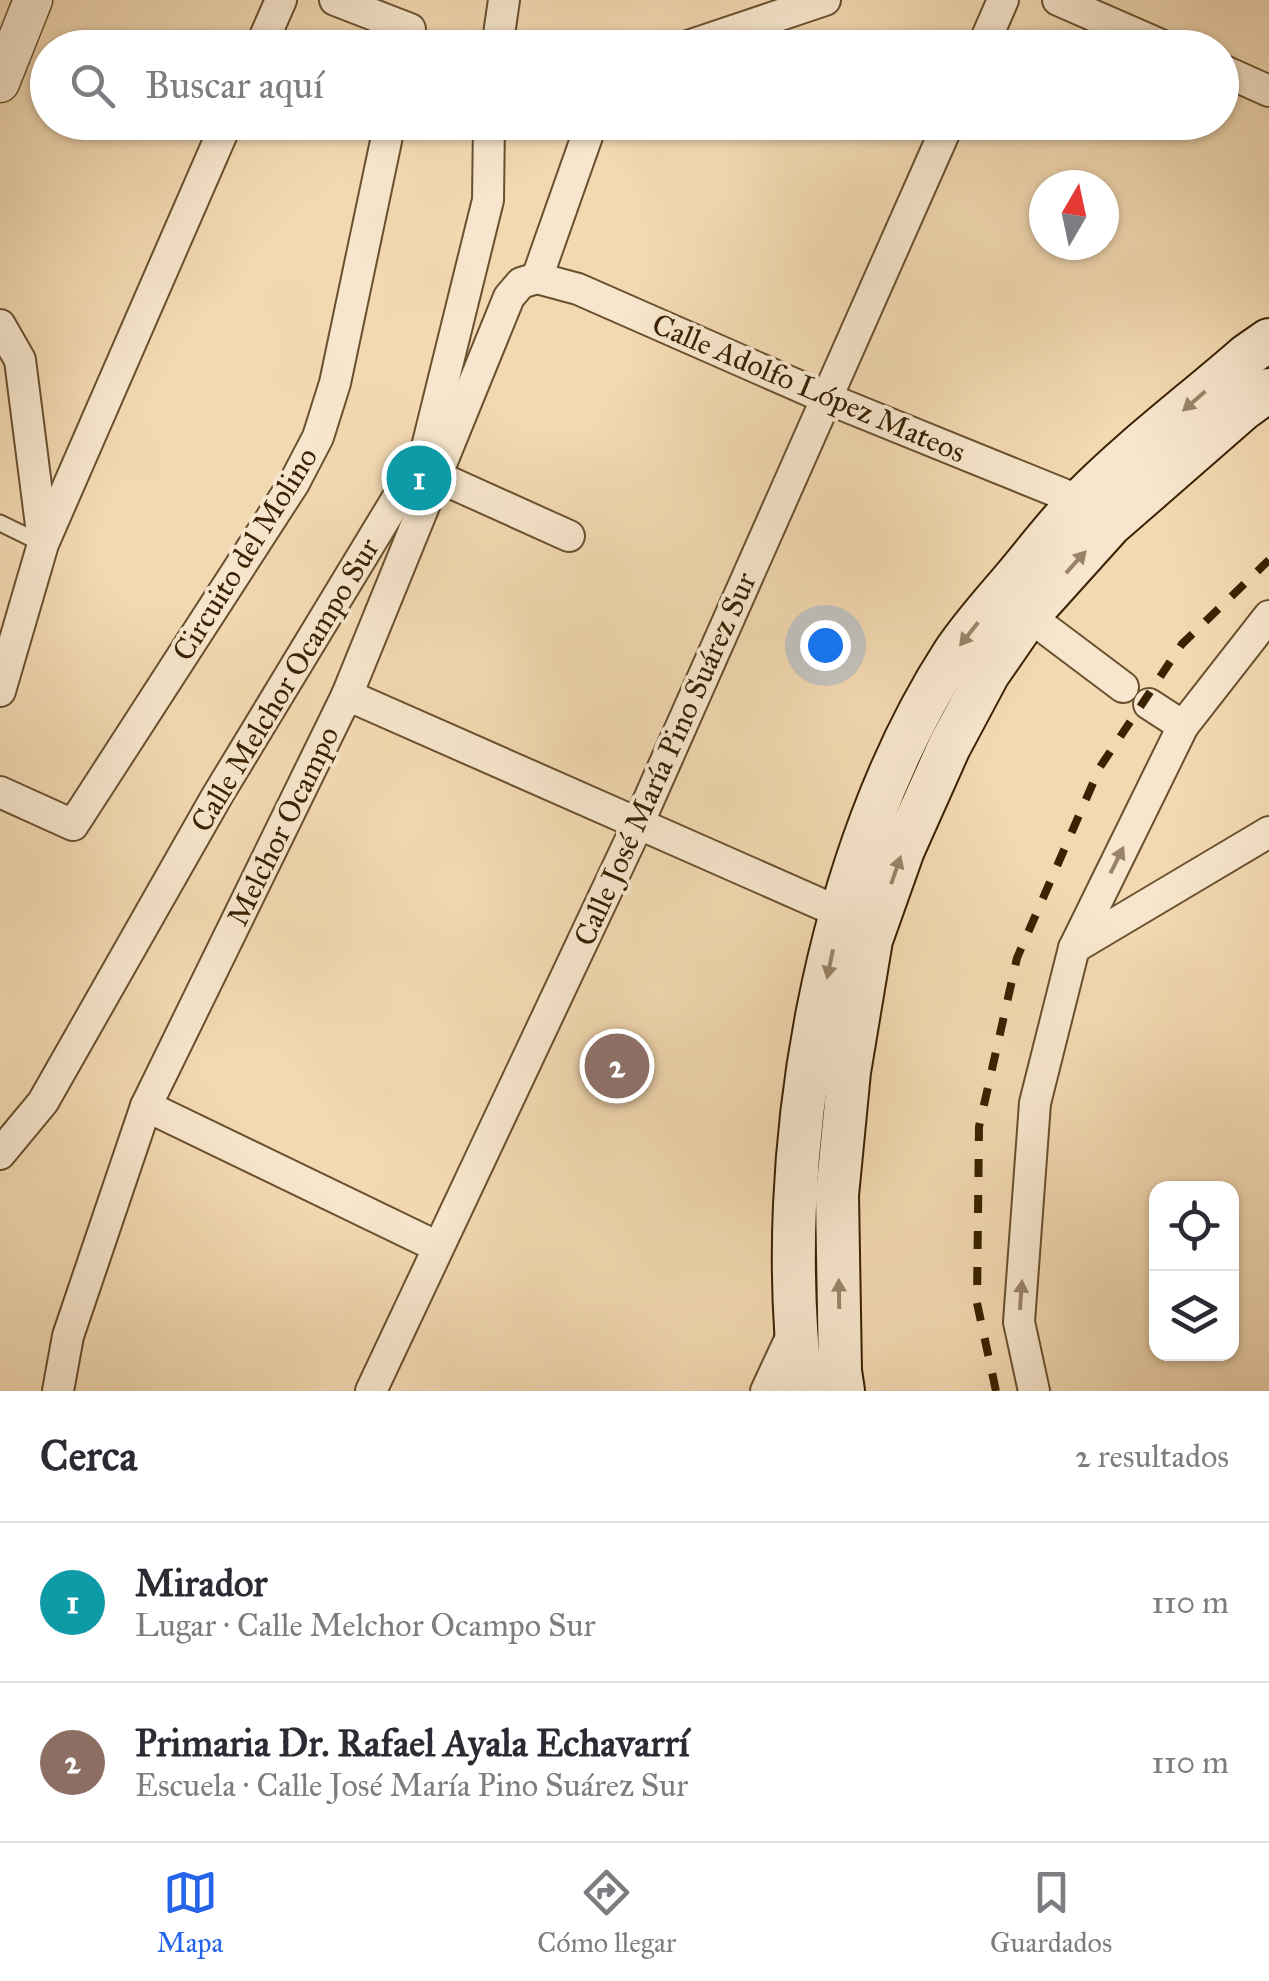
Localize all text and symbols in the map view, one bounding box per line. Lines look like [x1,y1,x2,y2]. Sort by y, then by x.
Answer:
search box [30,30,1239,140]
icon: search [65,58,120,113]
text: Buscar aquí [145,62,324,108]
north arrow [1029,170,1119,260]
street label: Calle Adolfo López Mateos [647,306,971,470]
one-way arrow [1182,390,1207,412]
pin: 1 [386,440,452,516]
street label: Circuito del Molino [165,441,325,667]
street label: Calle Melchor Ocampo Sur [183,532,387,838]
one-way arrow [1065,550,1087,575]
street label: Calle José María Pino Suárez Sur [566,566,764,951]
your location [800,620,851,671]
one-way arrow [958,621,979,647]
street label: Melchor Ocampo [219,721,347,931]
one-way arrow [1108,845,1125,874]
one-way arrow [889,855,904,885]
one-way arrow [822,949,837,980]
pin: 2 [584,1028,650,1104]
map controls [1149,1181,1239,1361]
button: locate [1149,1181,1239,1271]
button: layers [1149,1271,1239,1361]
one-way arrow [830,1277,846,1309]
one-way arrow [1013,1279,1029,1311]
text: Cerca [40,1430,137,1482]
text: 2 resultados [1075,1437,1229,1476]
text: Mirador [135,1560,268,1606]
text: 1 [66,1583,79,1622]
text: 110 m [1151,1583,1229,1622]
text: Lugar · Calle Melchor Ocampo Sur [135,1606,596,1645]
text: Primaria Dr. Rafael Ayala Echavarrí [135,1720,689,1766]
text: 2 [65,1743,80,1782]
text: 110 m [1151,1743,1229,1782]
text: Escuela · Calle José María Pino Suárez Sur [135,1766,688,1805]
tab: Mapa [157,1865,223,1960]
tab: Cómo llegar [537,1865,676,1960]
tab: Guardados [990,1865,1112,1960]

